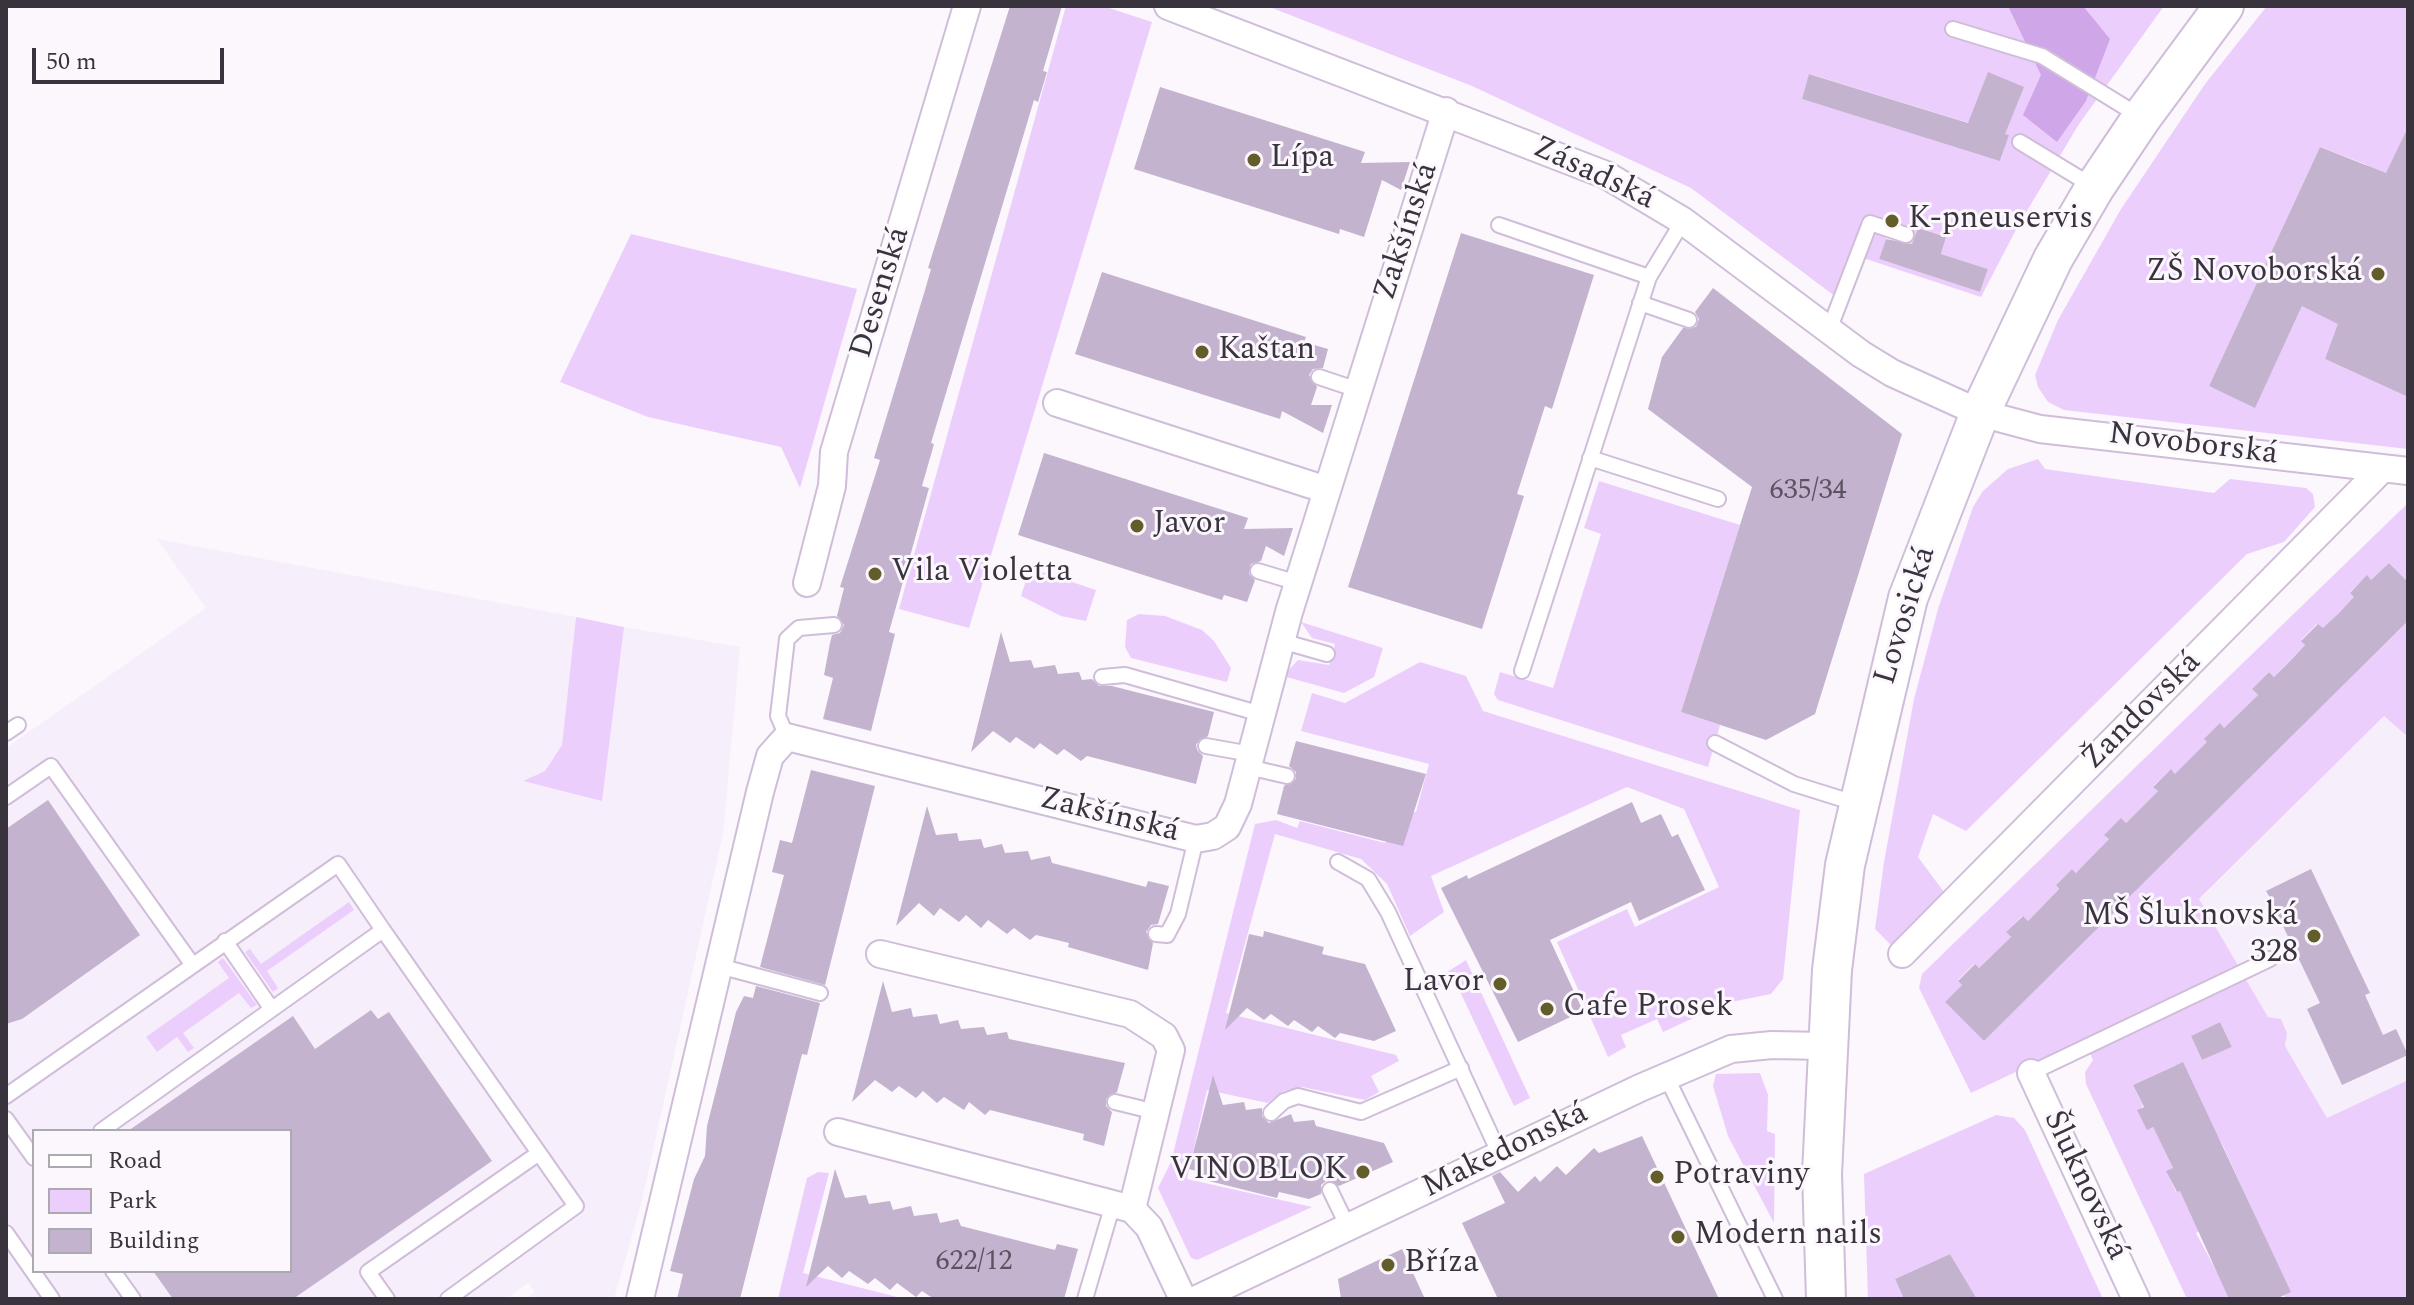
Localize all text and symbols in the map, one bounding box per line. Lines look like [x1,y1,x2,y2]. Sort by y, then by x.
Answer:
scale bar [36,32,228,82]
text: 50 m [46,44,97,80]
street label: Zásadská [1526,130,1660,220]
place label: Lípa [1270,141,1334,179]
marker: Lípa [1245,151,1263,169]
street label: Zakšínská [1368,158,1448,306]
place label: K-pneuservis [1908,202,2093,240]
marker: K-pneuservis [1883,212,1901,230]
street label: Desenská [844,223,920,363]
place label: ZŠ Novoborská [2146,255,2362,293]
marker: ZŠ Novoborská [2369,265,2387,283]
place label: Kaštan [1218,333,1315,371]
marker: Kaštan [1193,343,1211,361]
street label: Novoborská [2106,417,2280,475]
house number: 635/34 [1770,476,1846,510]
place label: Javor [1153,507,1226,545]
marker: Javor [1128,517,1146,535]
street label: Lovosická [1868,542,1946,690]
place label: Vila Violetta [891,555,1072,593]
marker: Vila Violetta [866,565,884,583]
street label: Žandovská [2076,645,2210,779]
street label: Zakšínská [1035,781,1183,853]
place label: MŠ Šluknovská 328 [2082,899,2298,974]
marker: MŠ Šluknovská 328 [2305,927,2323,945]
place label: Lavor [1403,965,1484,1003]
marker: Lavor [1491,975,1509,993]
place label: Cafe Prosek [1563,990,1733,1028]
marker: Cafe Prosek [1538,1000,1556,1018]
street label: Makedonská [1417,1095,1595,1209]
street label: Šluknovská [2033,1105,2135,1267]
legend [32,1129,292,1273]
text: Road [108,1143,162,1179]
place label: VINOBLOK [1169,1153,1347,1191]
place label: Potraviny [1673,1158,1809,1196]
marker: VINOBLOK [1354,1163,1372,1181]
marker: Potraviny [1648,1168,1666,1186]
text: Park [108,1183,158,1219]
place label: Modern nails [1694,1218,1882,1256]
text: Building [108,1223,200,1259]
marker: Modern nails [1669,1228,1687,1246]
place label: Bříza [1404,1246,1479,1284]
house number: 622/12 [936,1247,1012,1281]
marker: Bříza [1379,1256,1397,1274]

